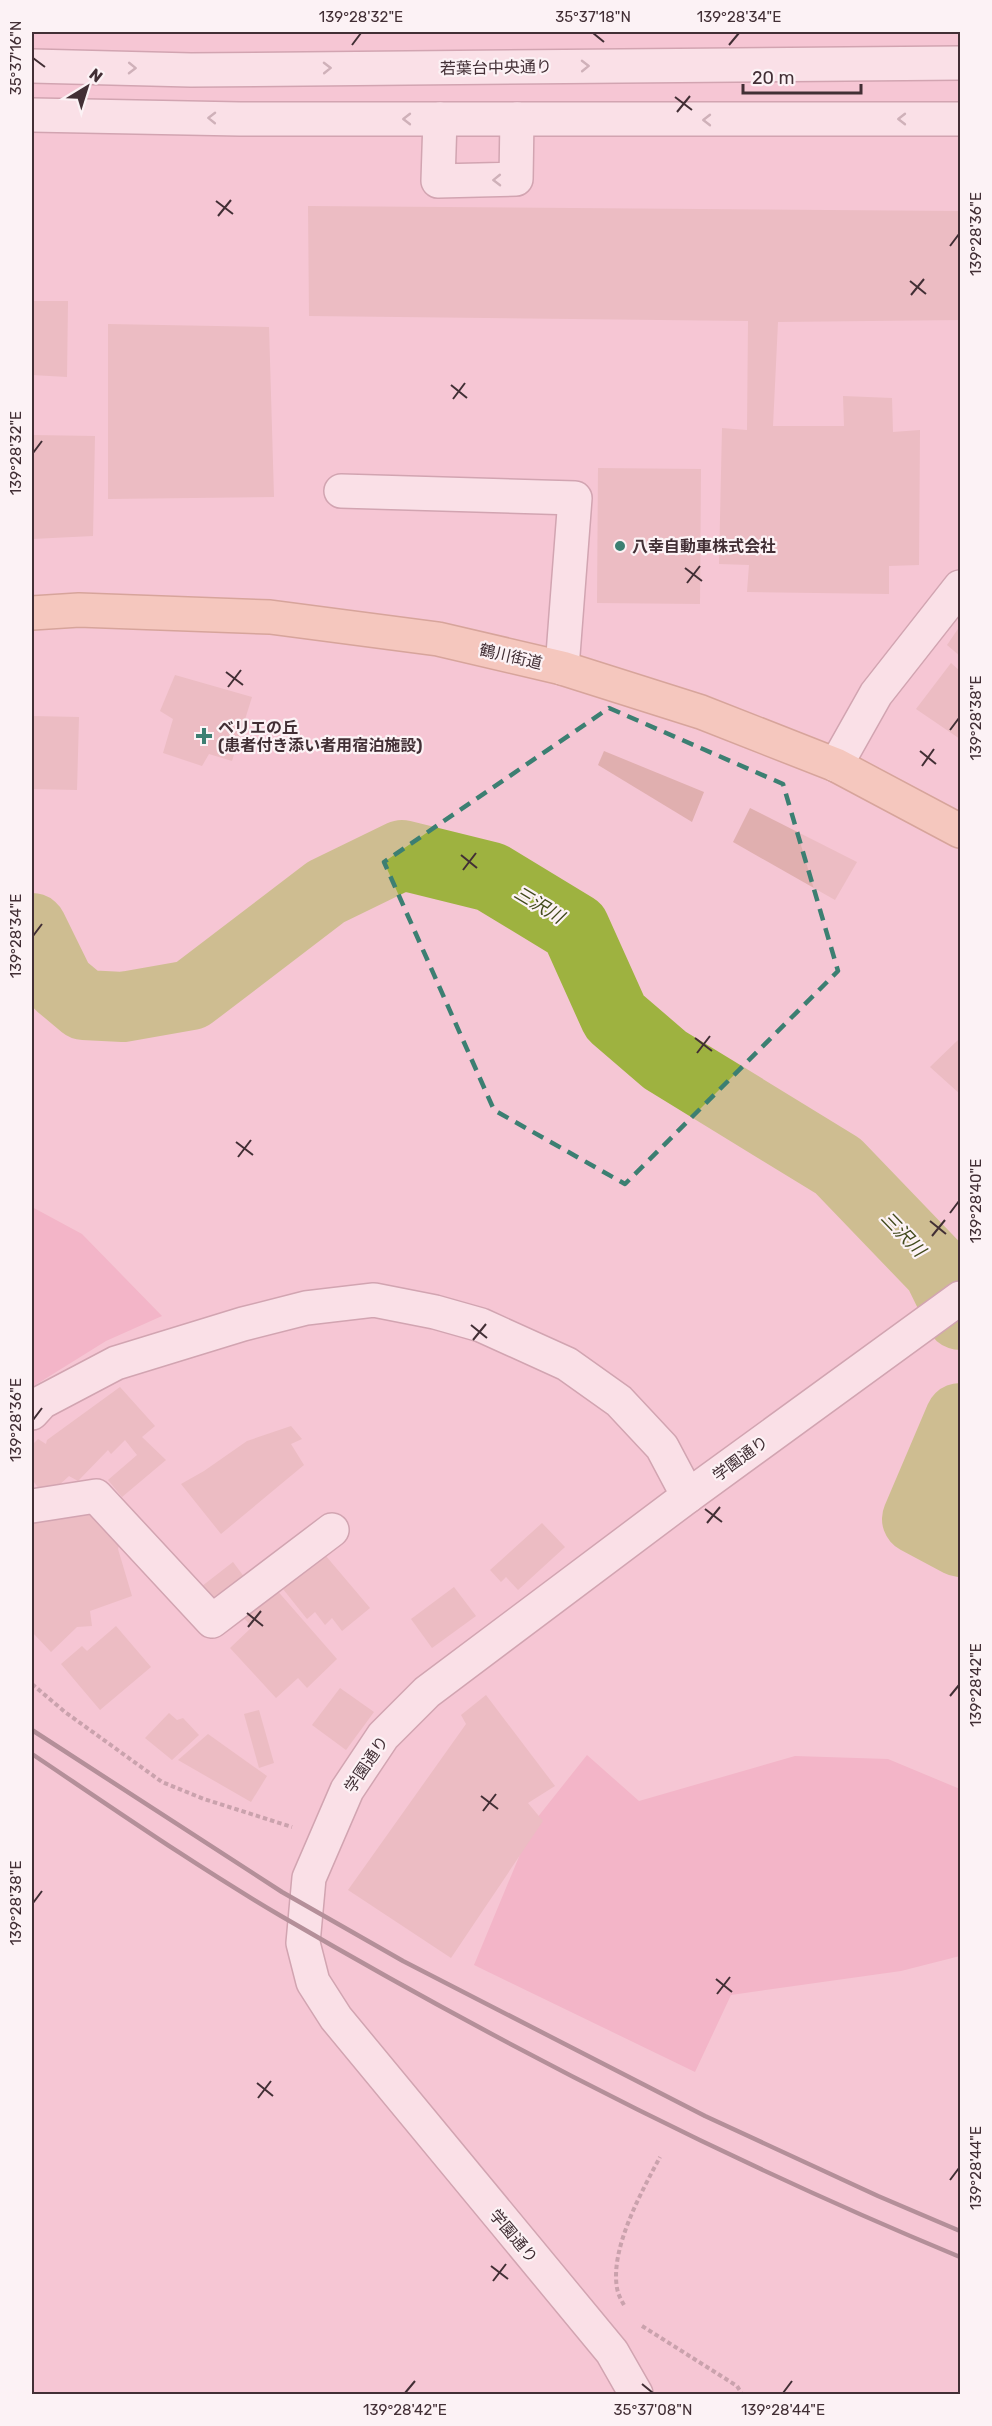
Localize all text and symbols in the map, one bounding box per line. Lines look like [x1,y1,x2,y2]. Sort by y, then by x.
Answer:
text: 139°28'32"E [319,8,403,26]
text: 35°37'18"N [555,8,631,26]
text: 139°28'34"E [697,8,781,26]
text: 35°37'16"N [7,21,25,95]
north arrow [57,57,117,117]
street label: 若葉台中央通り [440,57,552,78]
scale bar [743,57,862,95]
one-way arrow [580,60,589,72]
one-way arrow [127,62,136,74]
one-way arrow [322,62,331,75]
text: N [86,65,106,87]
text: 20 m [752,67,794,89]
one-way arrow [208,112,217,124]
one-way arrow [403,113,412,125]
one-way arrow [898,113,907,125]
one-way arrow [703,114,712,126]
one-way arrow [492,174,501,186]
text: 139°28'36"E [967,192,985,276]
text: 139°28'32"E [7,411,25,495]
place label: 八幸自動車株式会社 [632,537,776,556]
marker: 八幸自動車株式会社 [613,539,627,553]
street label: 鶴川街道 [478,640,544,673]
text: 139°28'38"E [967,675,985,761]
place label: ベリエの丘 (患者付き添い者用宿泊施設) [218,718,422,755]
marker: ベリエの丘 (患者付き添い者用宿泊施設) [195,727,213,745]
water label: 三沢川 [510,882,570,929]
text: 139°28'34"E [7,894,25,978]
text: 139°28'40"E [967,1159,985,1243]
water label: 三沢川 [876,1207,931,1263]
text: 139°28'36"E [7,1378,25,1462]
street label: 学園通り [709,1432,772,1485]
text: 139°28'42"E [967,1643,985,1727]
street label: 学園通り [341,1732,392,1796]
text: 139°28'38"E [7,1860,25,1946]
text: 139°28'44"E [967,2126,985,2210]
street label: 学園通り [486,2206,541,2267]
text: 139°28'42"E [363,2401,447,2419]
text: 35°37'08"N [614,2401,692,2419]
text: 139°28'44"E [741,2401,825,2419]

